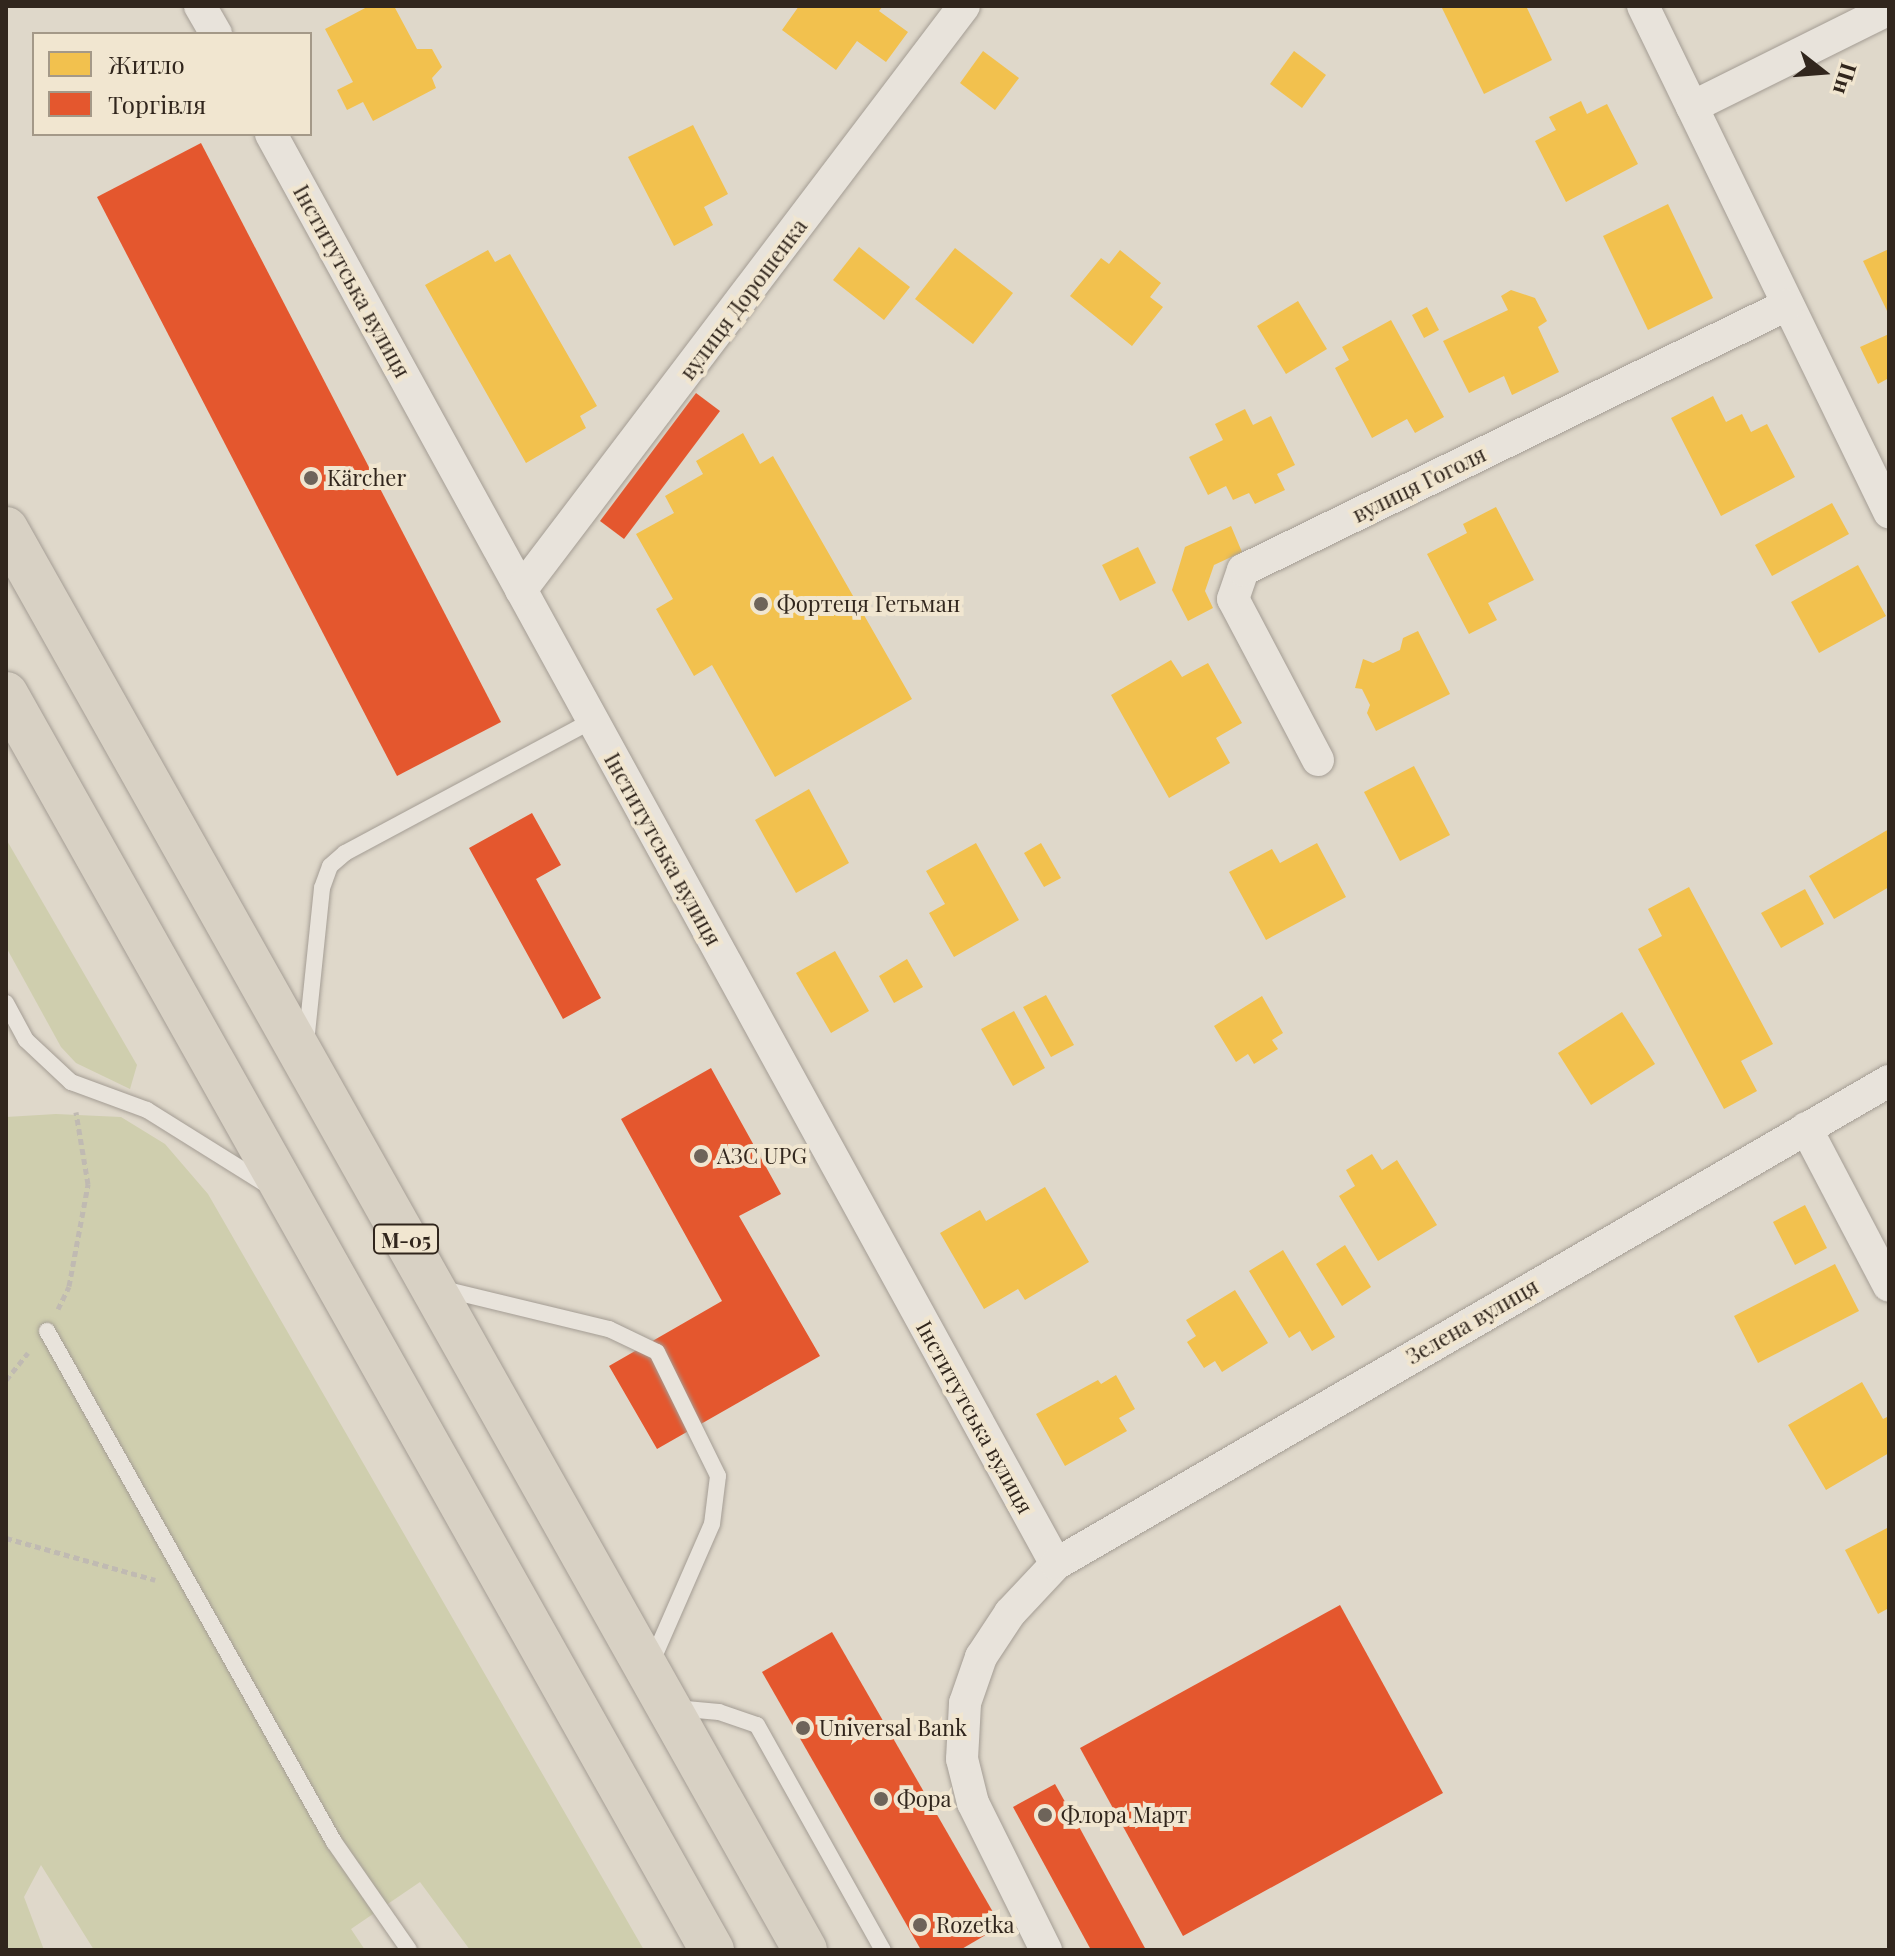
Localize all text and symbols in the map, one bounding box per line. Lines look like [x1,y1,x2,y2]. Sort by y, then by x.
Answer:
legend [32,32,312,136]
north arrow [1783,32,1863,112]
text: Житло [108,48,185,80]
text: Пн [1827,60,1865,99]
text: Торгівля [108,88,206,120]
street label: Інститутська вулиця [288,180,416,382]
street label: вулиця Дорошенка [674,213,812,385]
street label: вулиця Гоголя [1348,440,1490,528]
place label: Kärcher [327,465,406,491]
marker: Kärcher [302,469,320,487]
place label: Фортеця Гетьман [777,591,960,617]
marker: Фортеця Гетьман [752,595,770,613]
street label: Інститутська вулиця [599,748,727,950]
place label: АЗС UPG [717,1143,807,1169]
marker: АЗС UPG [692,1147,710,1165]
road number: М-05 [372,1223,440,1255]
street label: Зелена вулиця [1401,1273,1543,1369]
street label: Інститутська вулиця [911,1316,1039,1518]
place label: Universal Bank [819,1715,967,1741]
marker: Universal Bank [794,1719,812,1737]
place label: Фора [897,1786,951,1812]
marker: Фора [872,1790,890,1808]
place label: Флора Март [1061,1802,1188,1828]
marker: Флора Март [1036,1806,1054,1824]
place label: Rozetka [936,1912,1015,1938]
marker: Rozetka [911,1916,929,1934]

